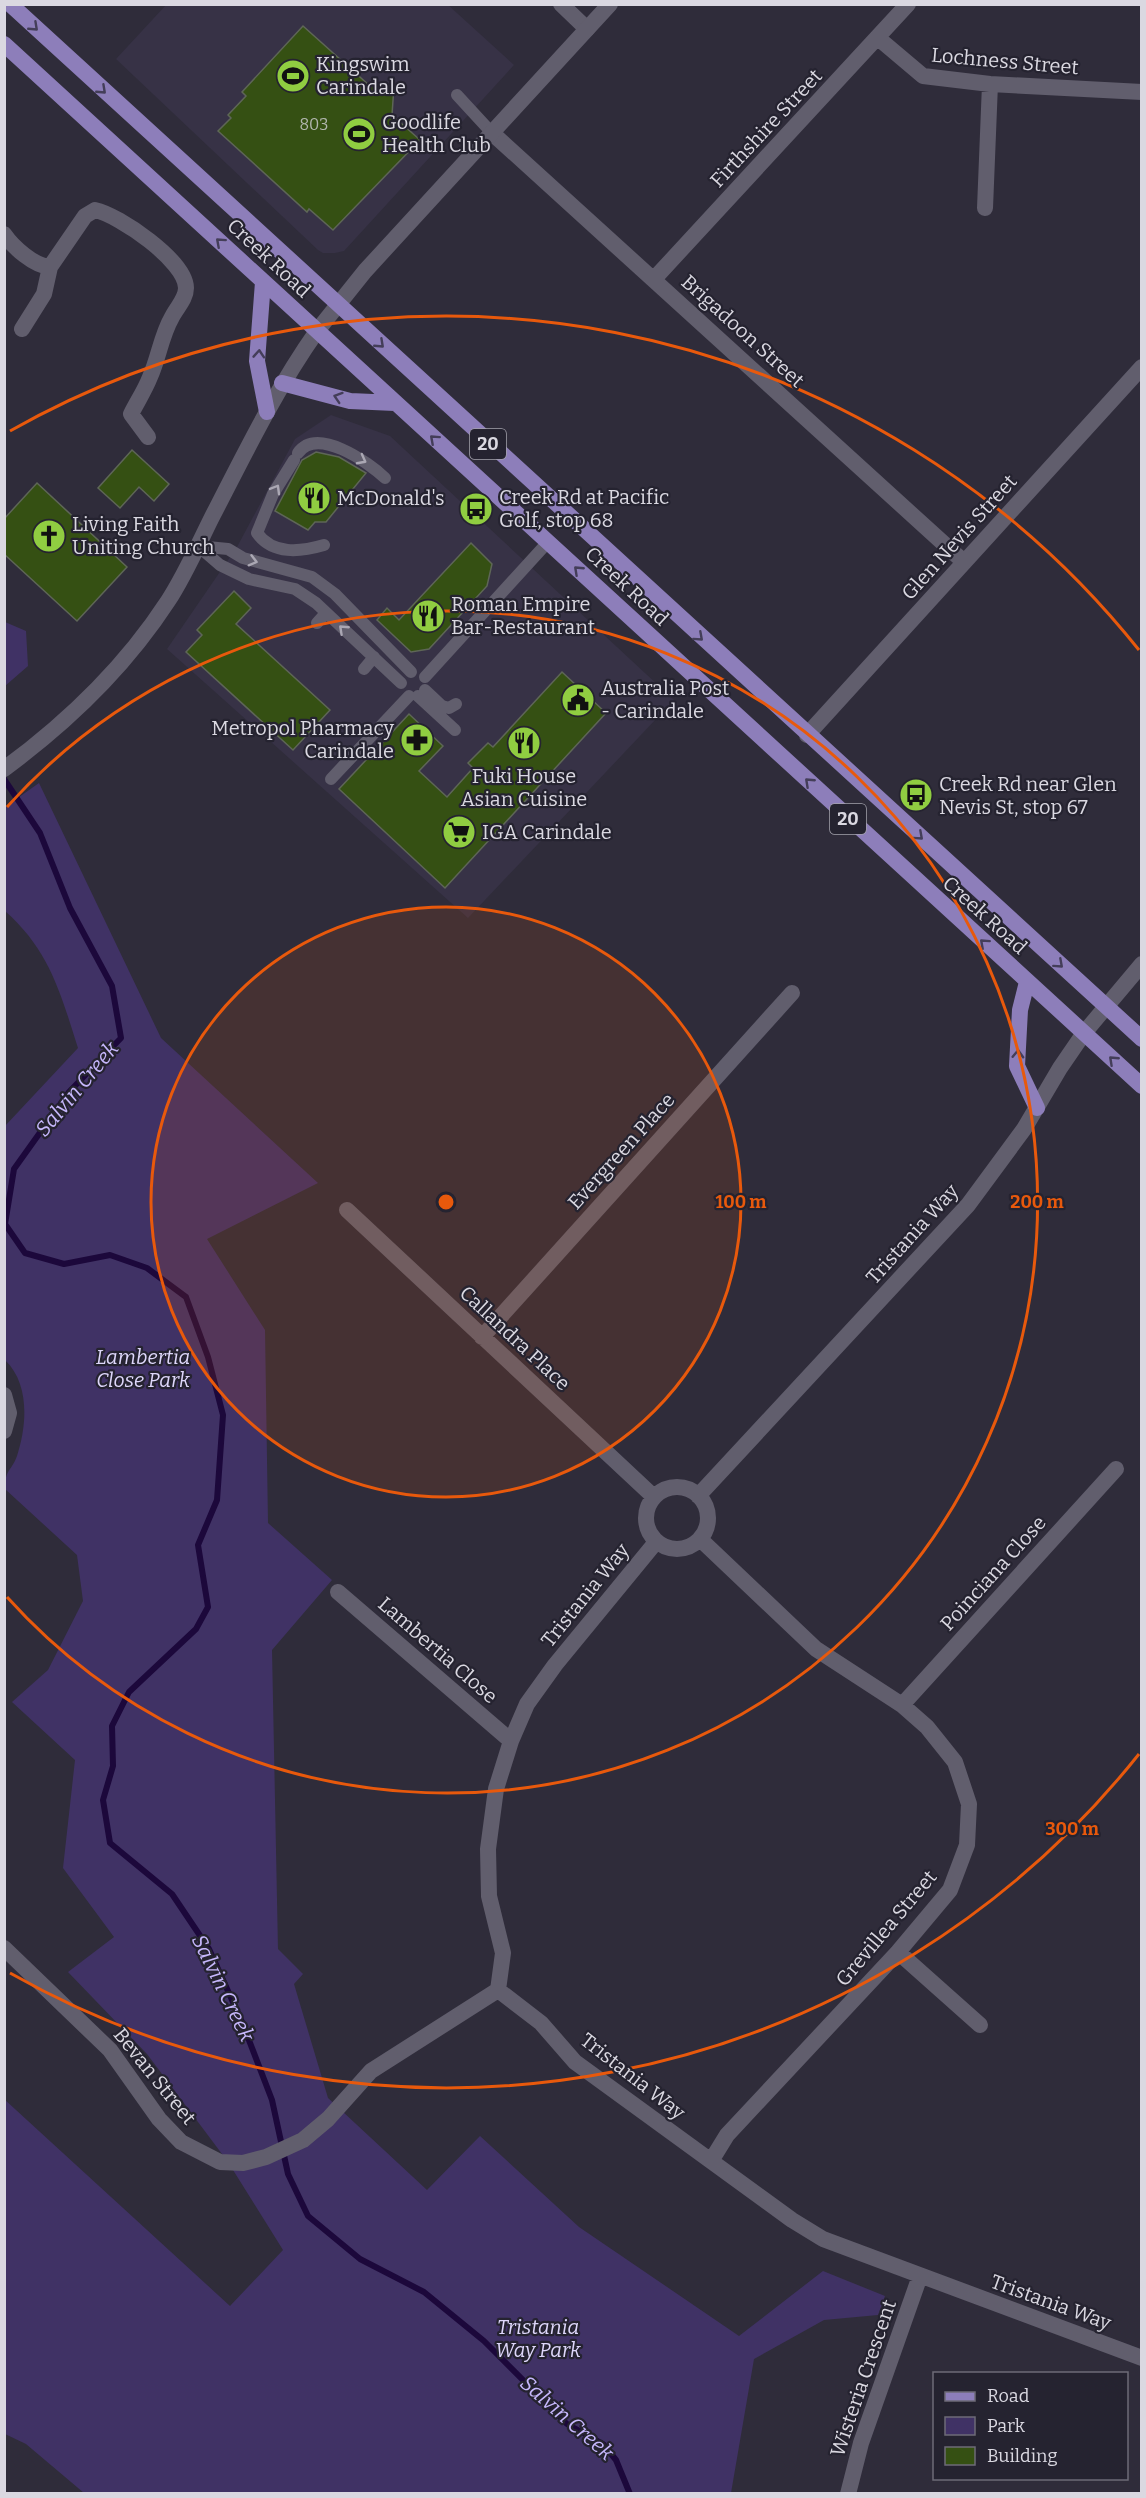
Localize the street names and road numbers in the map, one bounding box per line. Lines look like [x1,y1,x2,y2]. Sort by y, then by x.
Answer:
street label: Lochness Street [930,43,1080,79]
street label: Firthshire Street [705,64,827,192]
street label: Creek Road [222,213,316,303]
street label: Brigadoon Street [677,270,809,392]
road number: 20 [470,429,506,459]
street label: Glen Nevis Street [896,469,1022,605]
street label: Creek Road [580,541,674,631]
road number: 20 [830,804,866,834]
street label: Creek Road [938,871,1032,959]
street label: Evergreen Place [563,1088,679,1214]
street label: Tristania Way [861,1179,963,1289]
street label: Callandra Place [455,1281,575,1395]
street label: Poinciana Close [935,1511,1051,1635]
street label: Tristania Way [536,1538,634,1652]
street label: Lambertia Close [373,1592,503,1708]
street label: Grevillea Street [831,1865,941,1991]
street label: Bevan Street [109,2023,201,2129]
street label: Tristania Way [576,2028,690,2125]
street label: Tristania Way [988,2269,1115,2335]
street label: Wisteria Crescent [825,2296,901,2460]

